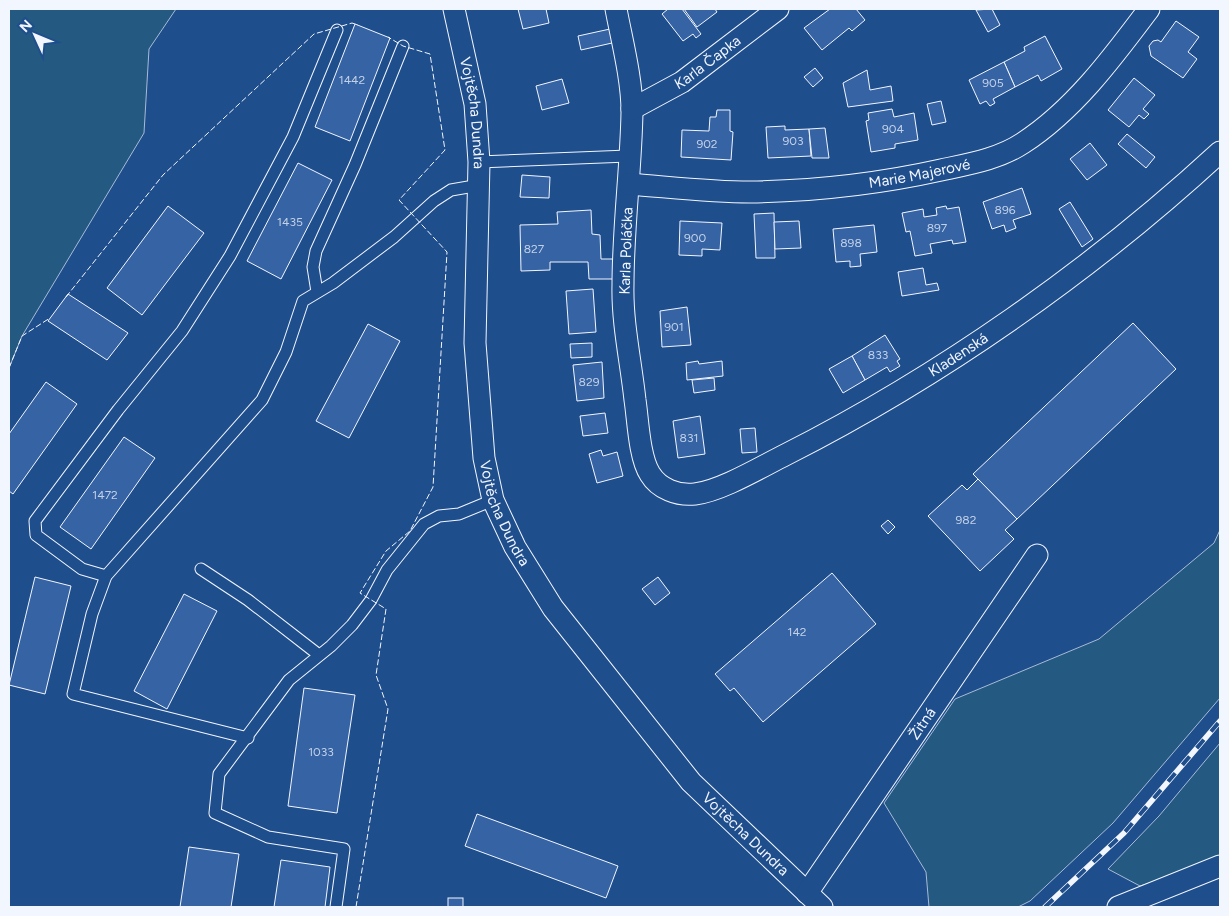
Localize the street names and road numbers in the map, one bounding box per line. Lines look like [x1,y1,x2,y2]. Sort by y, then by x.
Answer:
street label: Karla Čapka [671,32,744,93]
street label: Vojtěcha Dundra [456,55,488,169]
street label: Marie Majerové [868,155,972,192]
street label: Karla Poláčka [615,207,637,295]
street label: Kladenská [925,329,991,381]
street label: Vojtěcha Dundra [476,459,534,569]
street label: Žitná [905,704,940,743]
street label: Vojtěcha Dundra [698,789,793,880]

